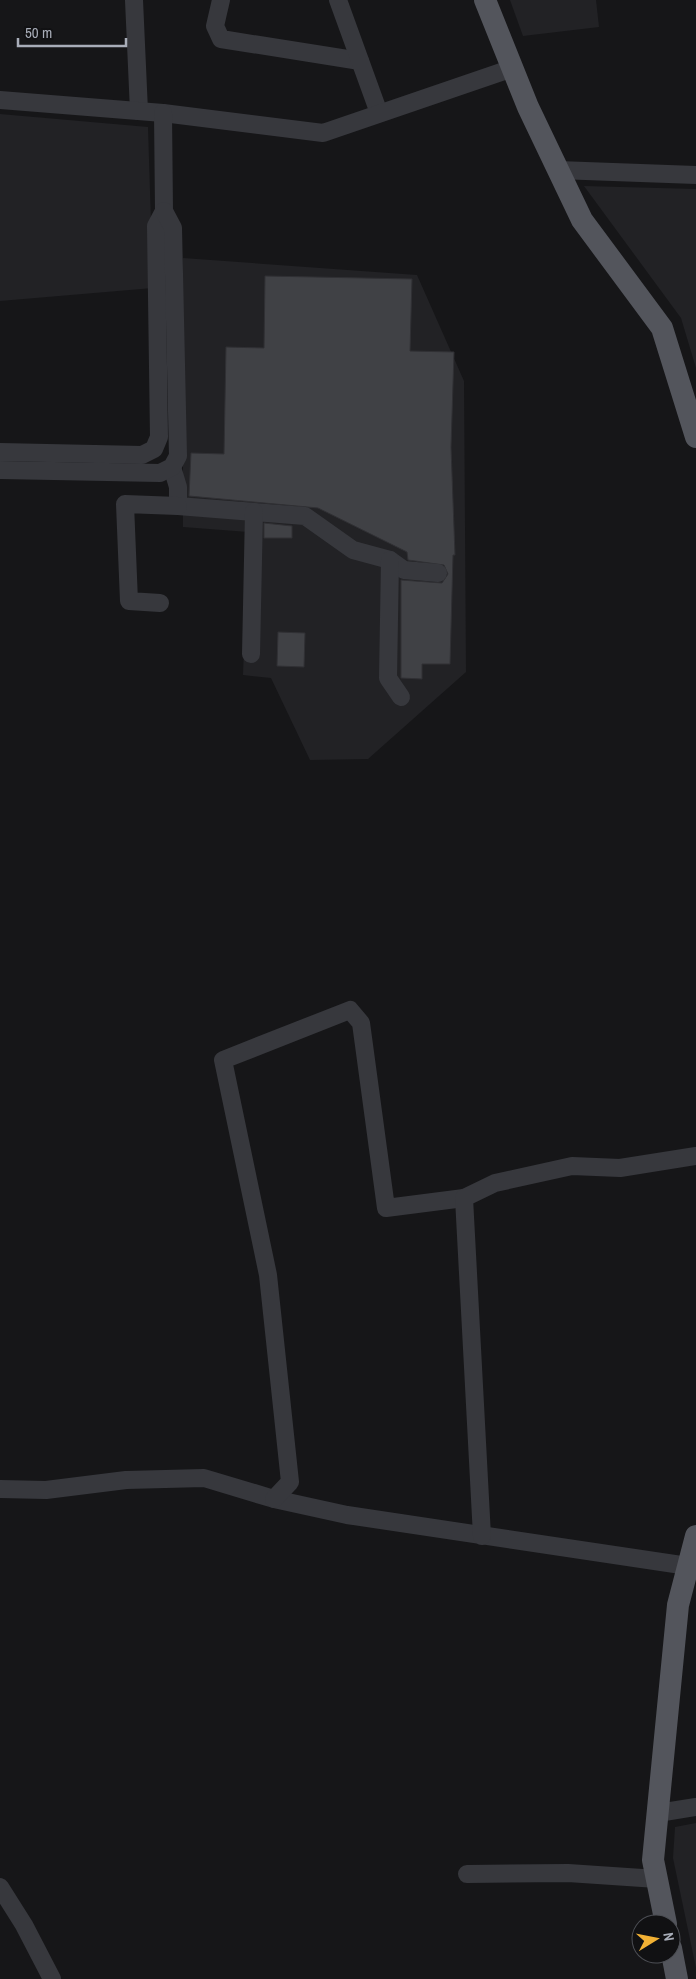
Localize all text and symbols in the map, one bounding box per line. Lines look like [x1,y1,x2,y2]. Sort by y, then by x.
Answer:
scale bar [18,15,125,47]
text: 50 m [25,22,52,43]
north arrow [631,1914,681,1964]
text: N [659,1931,678,1942]

